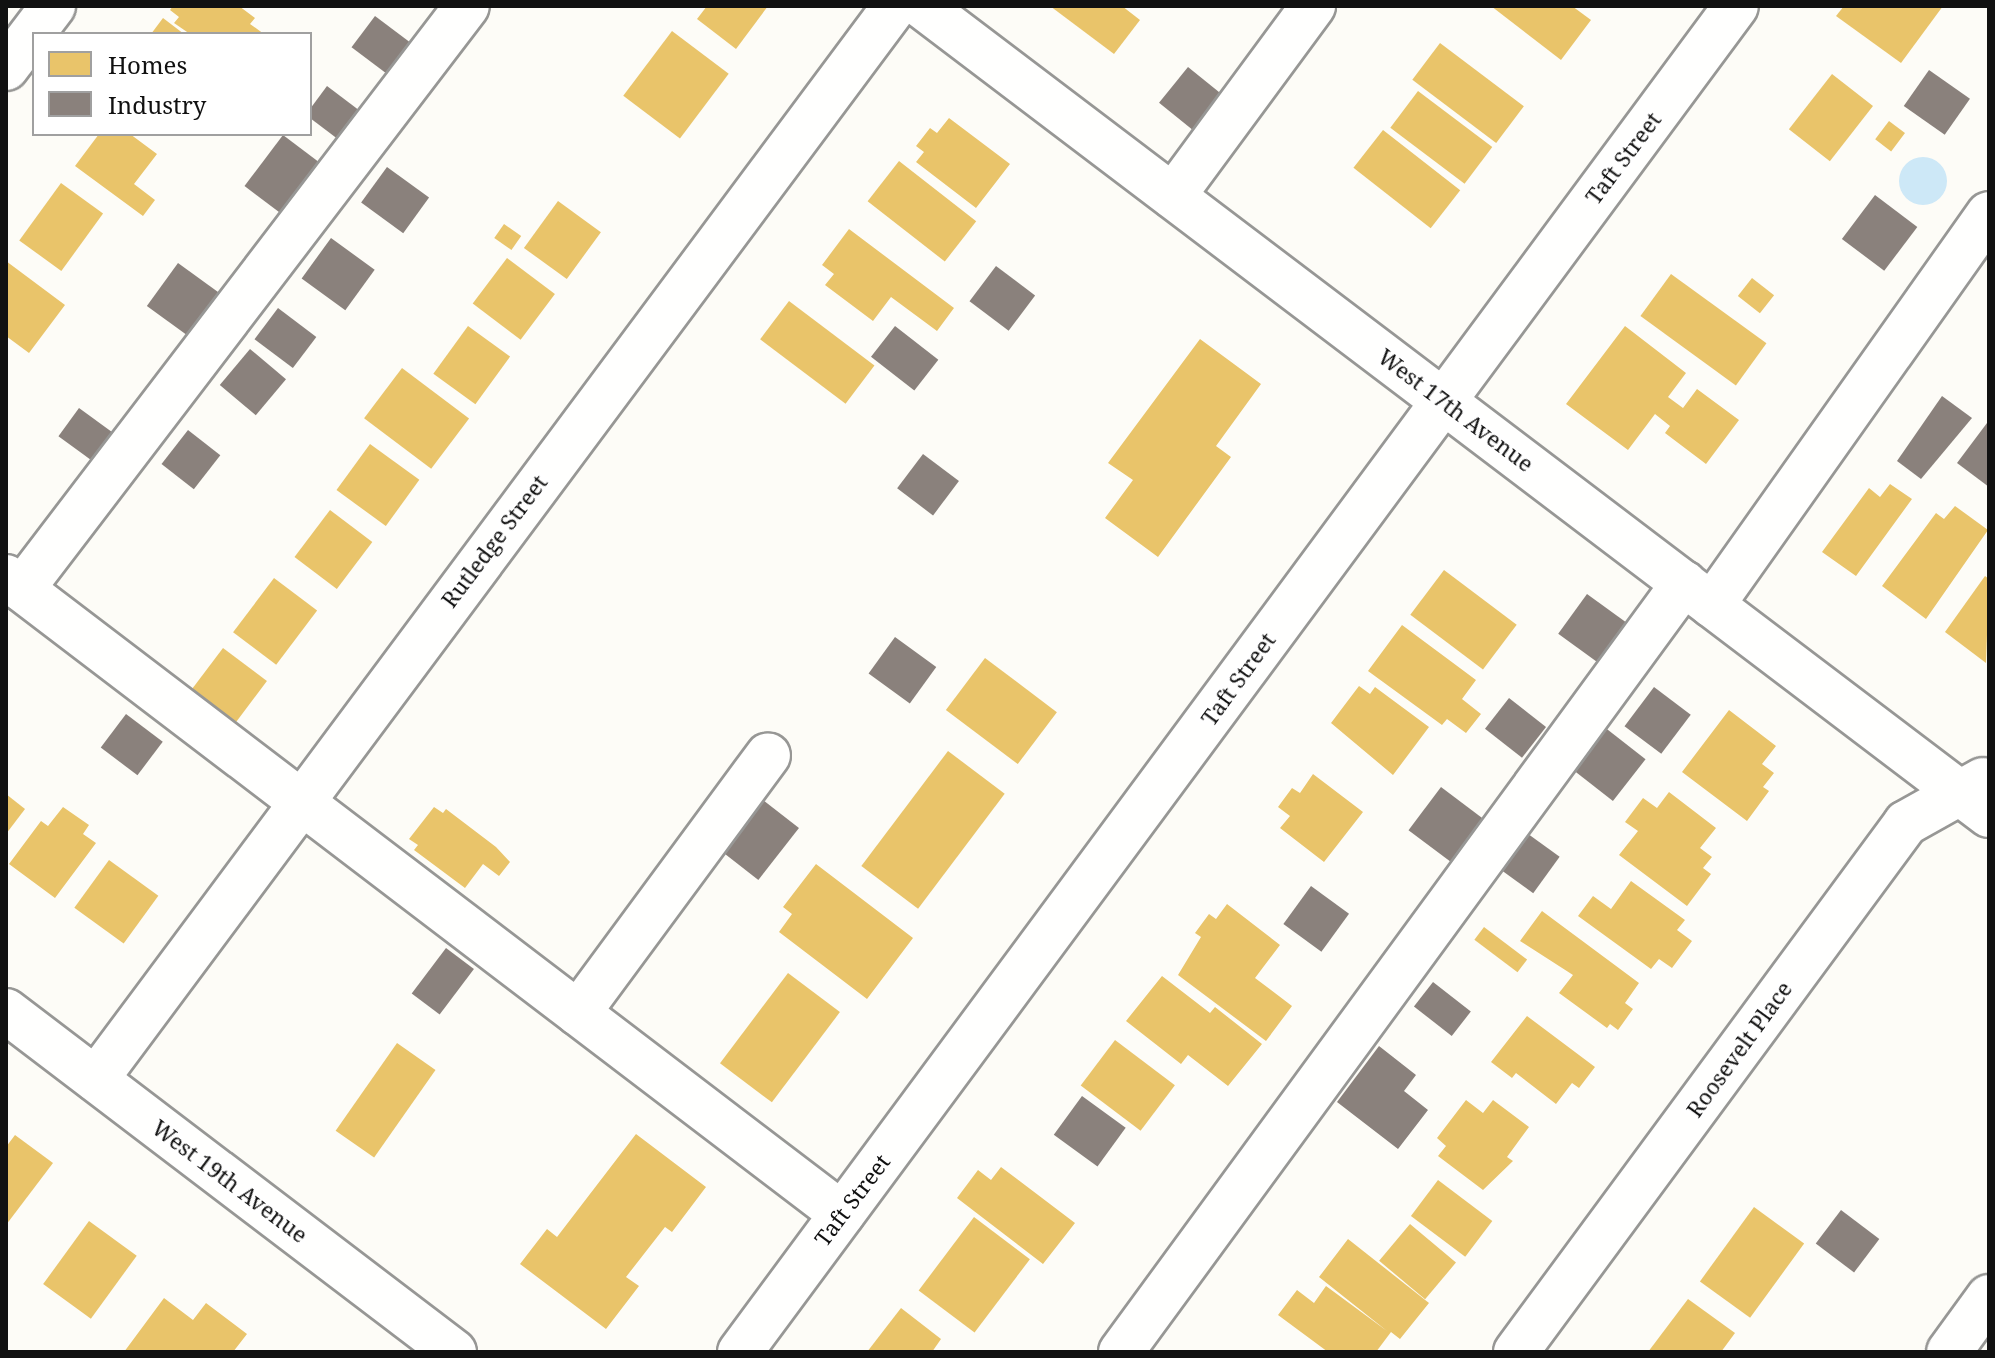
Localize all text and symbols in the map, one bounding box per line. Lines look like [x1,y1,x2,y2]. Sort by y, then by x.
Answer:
legend [32,32,312,136]
text: Homes [108,48,187,81]
text: Industry [108,88,206,121]
street label: Taft Street [1580,107,1666,209]
street label: West 17th Avenue [1373,343,1539,477]
street label: Rutledge Street [436,470,552,612]
street label: Taft Street [1196,627,1280,731]
street label: Roosevelt Place [1681,976,1797,1122]
street label: West 19th Avenue [147,1114,313,1248]
street label: Taft Street [809,1149,895,1251]

